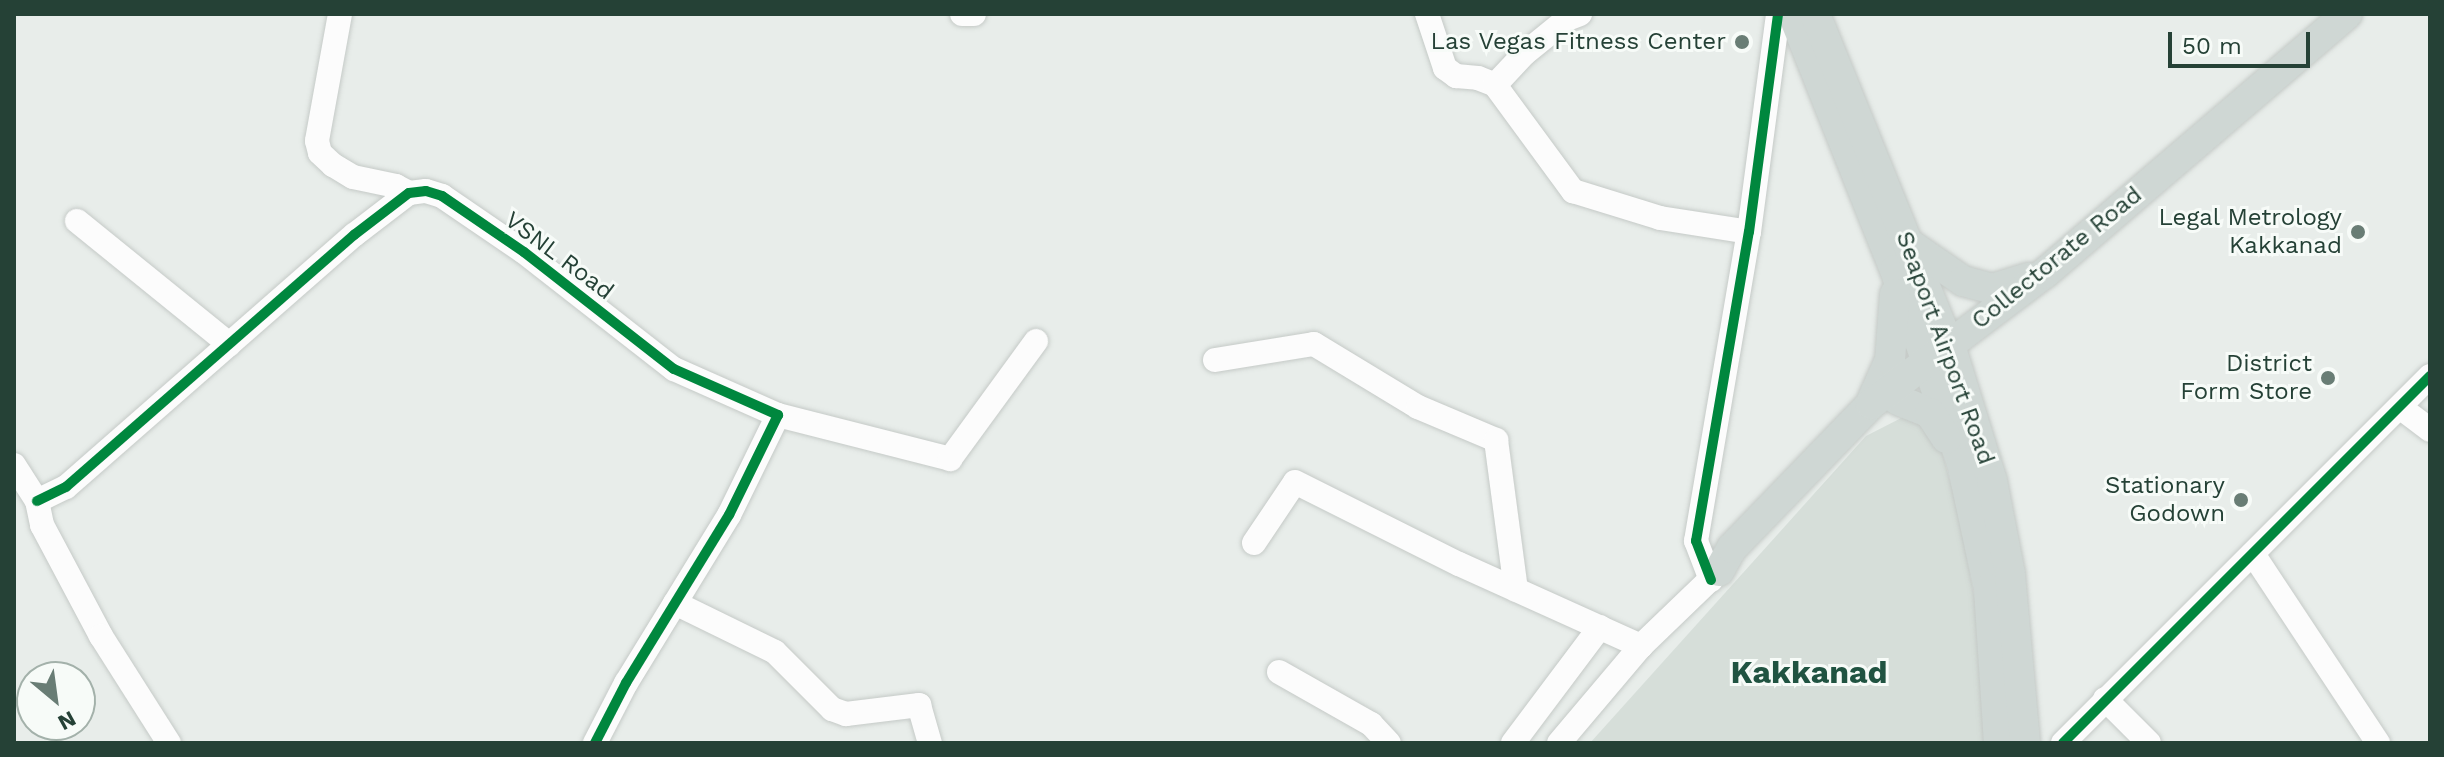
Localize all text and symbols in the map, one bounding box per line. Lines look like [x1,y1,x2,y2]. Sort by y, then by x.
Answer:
scale bar [2172,16,2314,66]
place label: Las Vegas Fitness Center [1430,28,1726,56]
text: 50 m [2182,32,2242,60]
marker: Las Vegas Fitness Center [1733,33,1751,51]
street label: Collectorate Road [1966,181,2148,335]
place label: Legal Metrology Kakkanad [2158,204,2342,260]
street label: VSNL Road [499,206,619,306]
marker: Legal Metrology Kakkanad [2349,223,2367,241]
street label: Seaport Airport Road [1889,227,2001,469]
place label: District Form Store [2180,350,2312,406]
marker: District Form Store [2319,369,2337,387]
place label: Stationary Godown [2105,472,2225,528]
marker: Stationary Godown [2232,491,2250,509]
district label: Kakkanad [1730,653,1888,691]
north arrow [16,661,96,741]
text: N [54,706,80,736]

